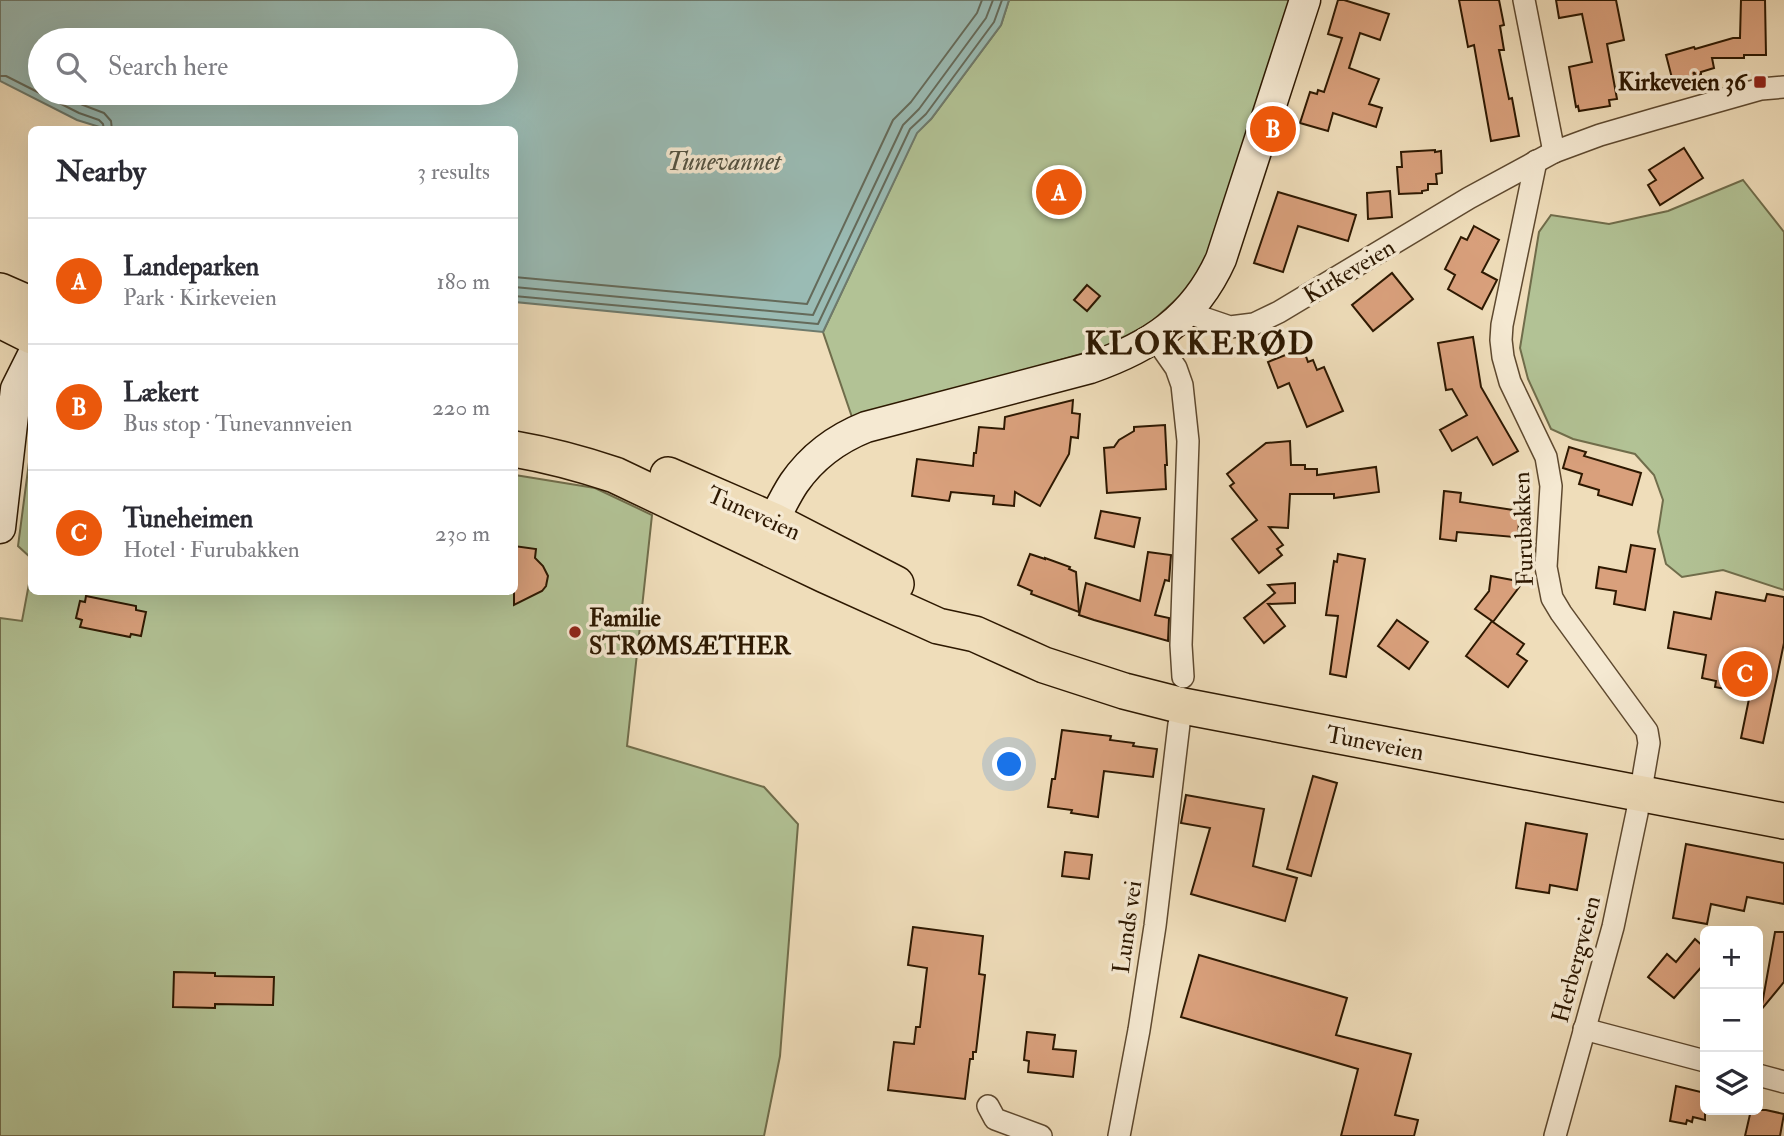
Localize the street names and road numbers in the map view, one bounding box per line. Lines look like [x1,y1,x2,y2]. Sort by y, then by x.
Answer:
street label: Kirkeveien [1298,232,1401,311]
street label: Furubakken [1506,471,1541,587]
street label: Tuneveien [702,479,805,548]
street label: Tuneveien [1323,719,1426,768]
street label: Lunds vei [1106,878,1149,976]
street label: Herbergveien [1545,892,1608,1026]

